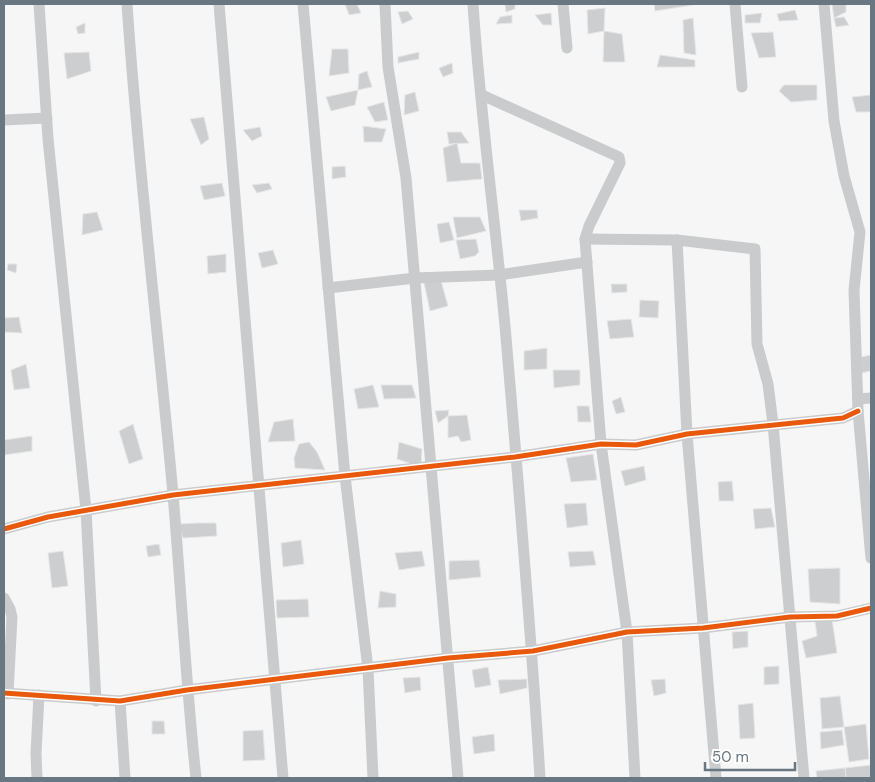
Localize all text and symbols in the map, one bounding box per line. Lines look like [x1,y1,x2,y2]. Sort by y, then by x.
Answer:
scale bar [705,740,795,772]
text: 50 m [712,747,749,767]

